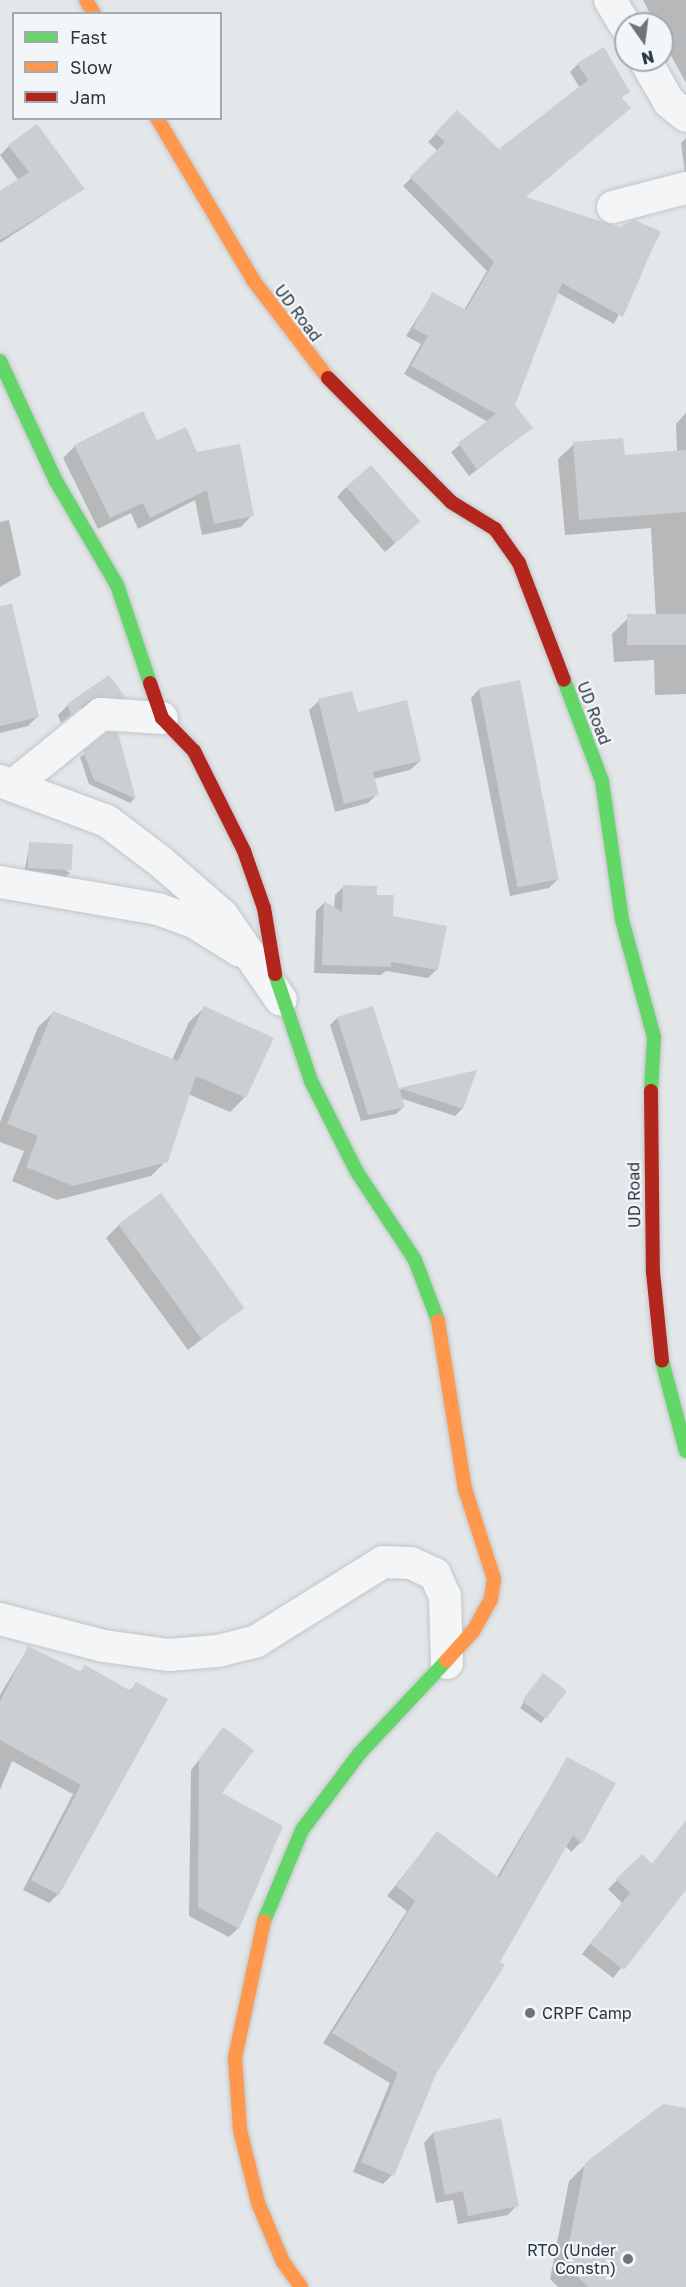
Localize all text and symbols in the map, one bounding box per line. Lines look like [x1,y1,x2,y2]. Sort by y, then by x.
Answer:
legend [12,12,222,120]
north arrow [614,12,674,72]
text: Fast [70,26,107,48]
text: N [640,46,656,69]
text: Slow [70,56,112,78]
text: Jam [70,86,106,108]
street label: UD Road [270,281,326,345]
street label: UD Road [573,679,615,747]
street label: UD Road [624,1162,644,1228]
place label: CRPF Camp [542,2003,632,2023]
marker: CRPF Camp [523,2006,537,2020]
place label: RTO (Under Constn) [527,2240,616,2278]
marker: RTO (Under Constn) [621,2252,635,2266]

